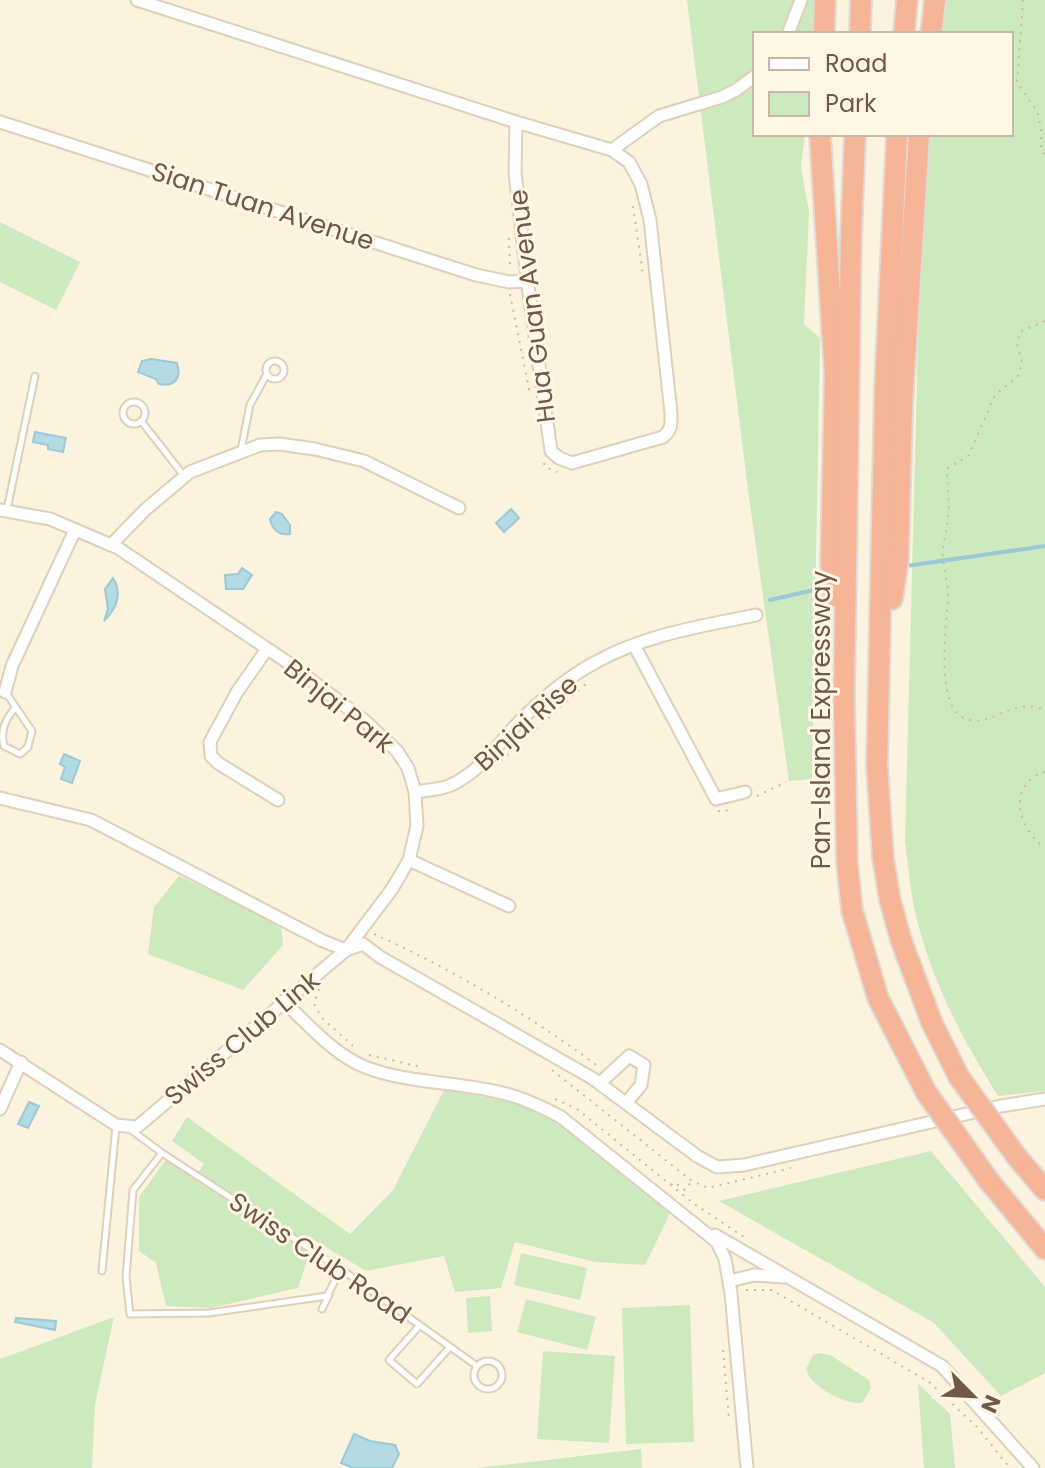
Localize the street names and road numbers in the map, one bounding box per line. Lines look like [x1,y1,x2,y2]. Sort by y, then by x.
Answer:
street label: Sian Tuan Avenue [147,153,379,259]
street label: Hua Guan Avenue [500,187,564,425]
street label: Pan-Island Expressway [803,570,839,869]
street label: Binjai Park [276,650,402,762]
street label: Binjai Rise [466,667,586,779]
street label: Swiss Club Link [157,962,328,1114]
street label: Swiss Club Road [222,1184,418,1332]

